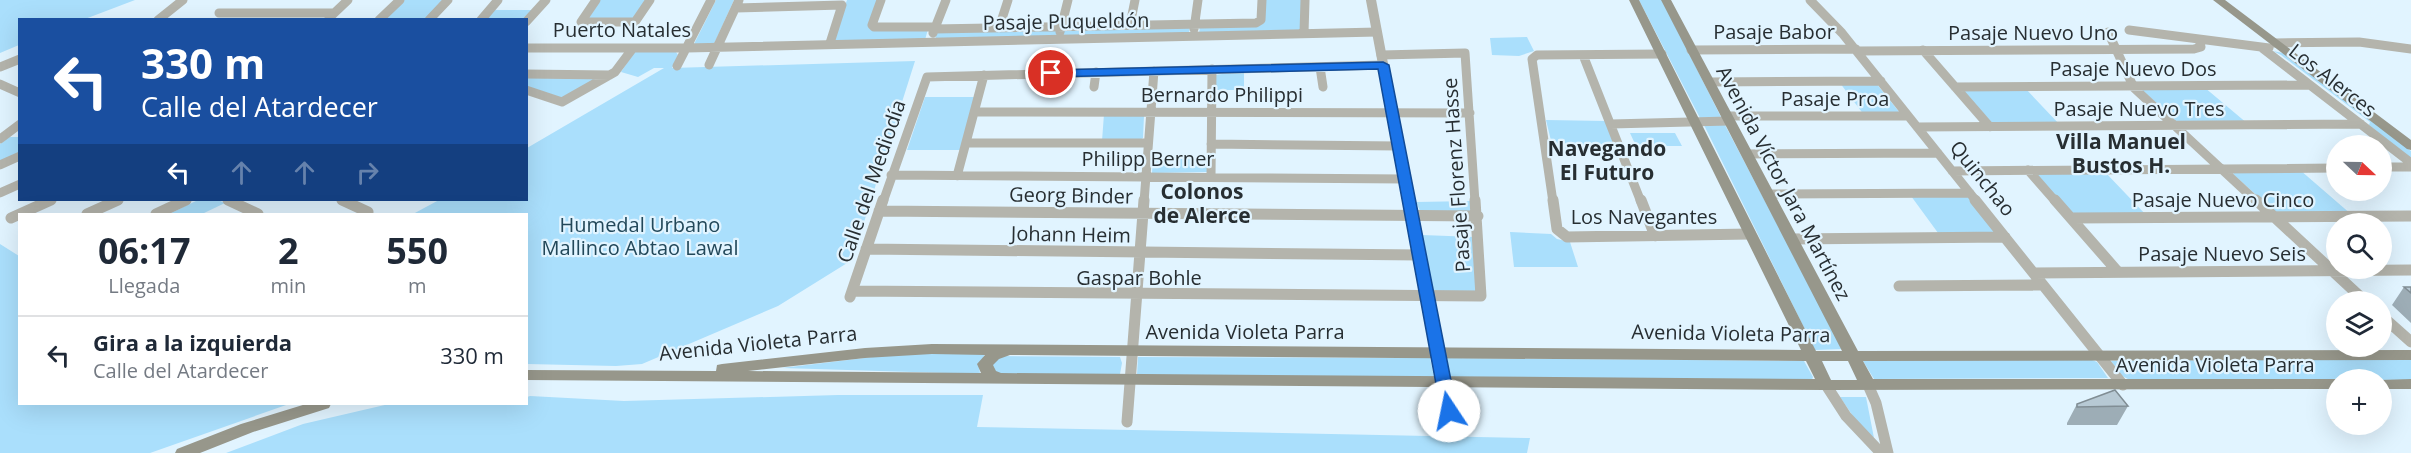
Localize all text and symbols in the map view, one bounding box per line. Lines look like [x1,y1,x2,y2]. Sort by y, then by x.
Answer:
street label: Pasaje Puqueldón [982,6,1150,36]
street label: Puerto Natales [553,16,691,43]
street label: Pasaje Babor [1713,18,1835,45]
street label: Pasaje Nuevo Uno [1948,19,2118,46]
text: 330 m [141,34,265,91]
street label: Los Alerces [2283,37,2383,123]
icon: left [42,42,120,120]
pin [1025,47,1076,98]
street label: Pasaje Nuevo Dos [2049,55,2217,82]
icon: arrive [1034,56,1067,89]
street label: Avenida Víctor Jara Martínez [1711,61,1857,305]
street label: Pasaje Florenz Hasse [1436,77,1476,273]
street label: Bernardo Philippi [1141,81,1303,108]
street label: Pasaje Proa [1781,85,1889,112]
text: Calle del Atardecer [141,88,378,125]
street label: Pasaje Nuevo Tres [2054,95,2225,122]
street label: Calle del Mediodía [830,96,912,266]
district label: Villa Manuel Bustos H. [2056,127,2186,179]
district label: Navegando El Futuro [1548,134,1666,186]
street label: Quinchao [1944,134,2022,222]
north arrow [2326,135,2392,201]
map controls [2326,135,2392,435]
street label: Philipp Berner [1081,145,1215,172]
icon: left [162,156,195,189]
icon: ahead [225,156,258,189]
icon: ahead [288,156,321,189]
icon: right [351,156,384,189]
district label: Colonos de Alerce [1153,177,1251,229]
street label: Georg Binder [1009,180,1133,210]
street label: Pasaje Nuevo Cinco [2132,186,2314,213]
street label: Los Navegantes [1571,203,1717,230]
park label: Humedal Urbano Mallinco Abtao Lawal [542,211,738,261]
button: search [2326,213,2392,279]
street label: Johann Heim [1009,219,1131,249]
text: 06:17 [98,226,191,275]
text: 2 [278,226,299,275]
text: 550 [386,226,448,275]
street label: Pasaje Nuevo Seis [2138,240,2306,267]
street label: Gaspar Bohle [1076,264,1202,291]
text: Llegada [108,272,180,299]
text: min [270,272,306,299]
text: m [408,272,426,299]
button: layers [2326,291,2392,357]
street label: Avenida Violeta Parra [1145,318,1345,345]
street label: Avenida Violeta Parra [1631,318,1831,348]
street label: Avenida Violeta Parra [658,319,858,367]
text: Gira a la izquierda [93,327,292,357]
icon: left [42,339,75,372]
text: 330 m [440,340,504,370]
street label: Avenida Violeta Parra [2115,351,2315,378]
text: Calle del Atardecer [93,357,268,384]
button: + [2326,369,2392,435]
position arrow [1417,379,1481,443]

